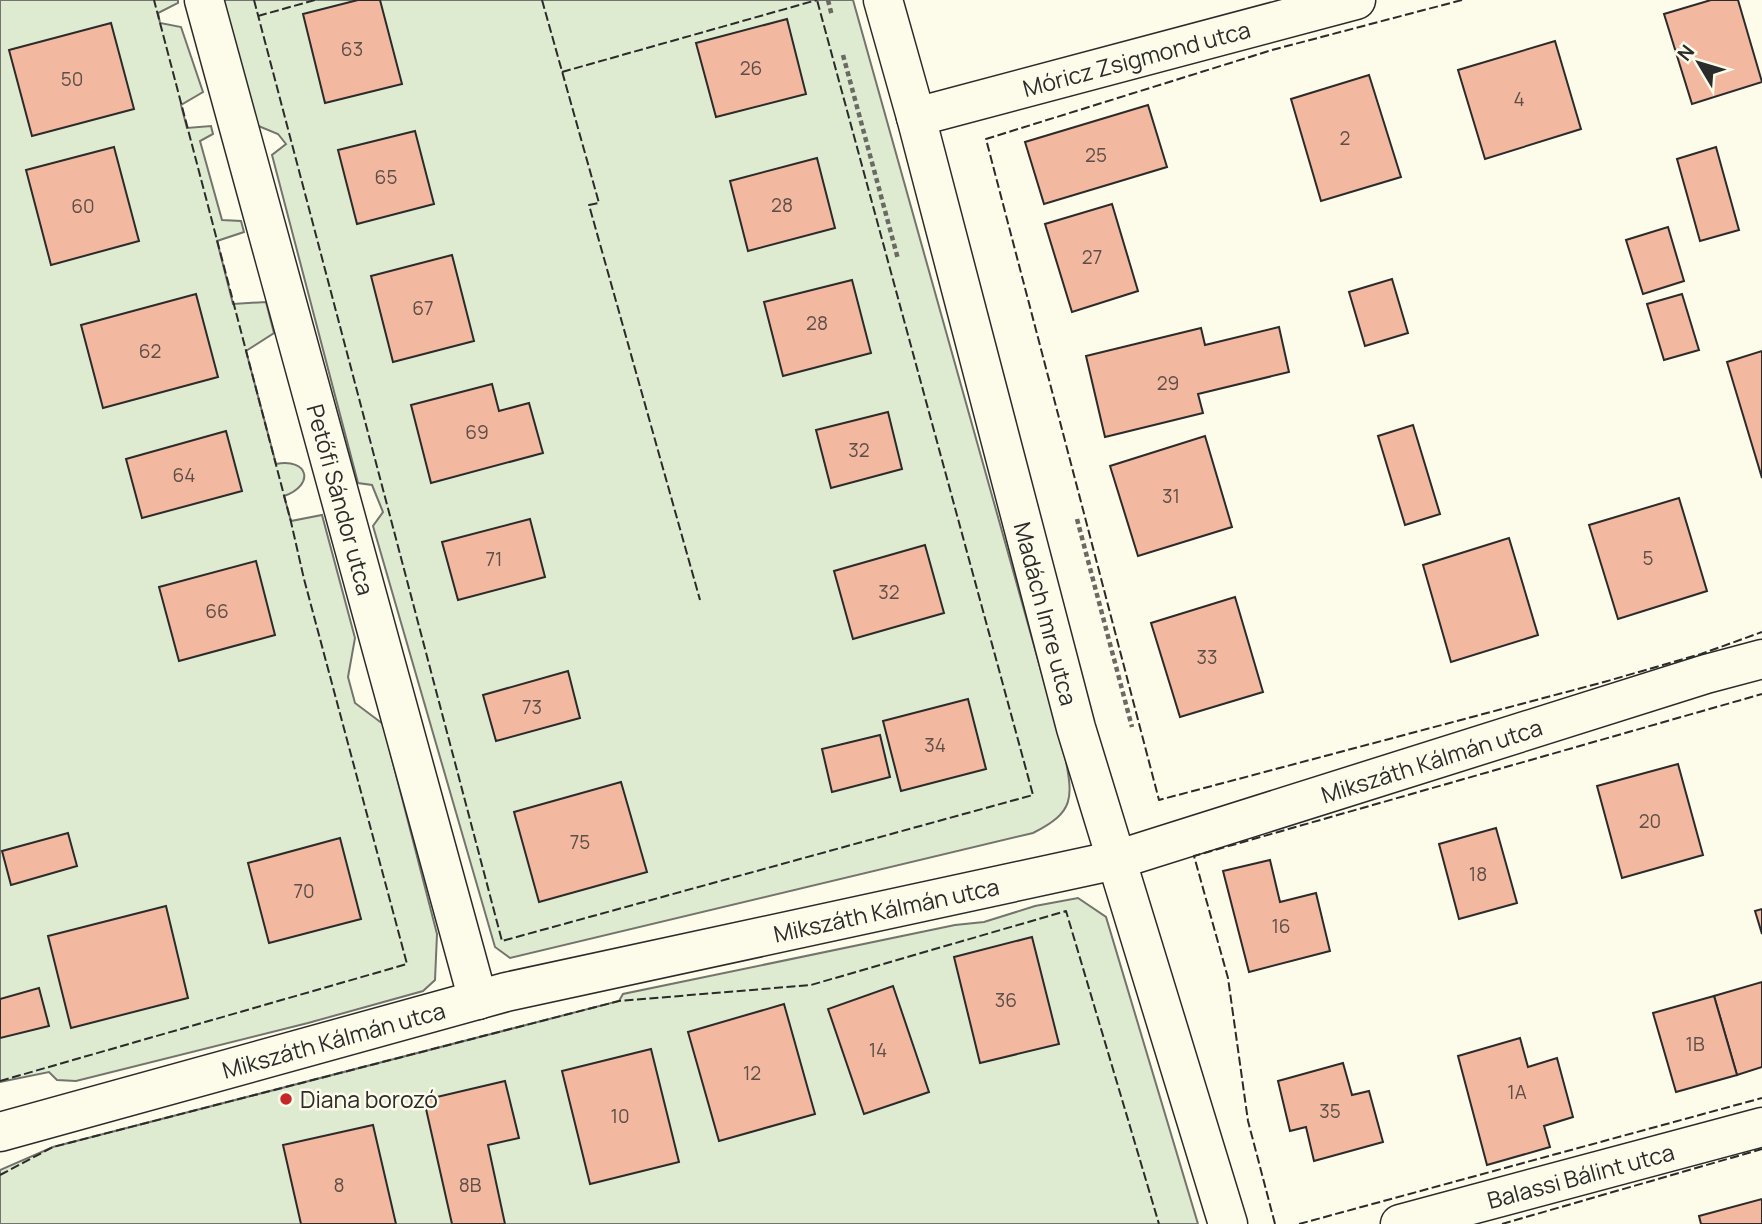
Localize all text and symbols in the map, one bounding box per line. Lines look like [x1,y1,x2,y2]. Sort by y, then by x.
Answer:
street label: Móricz Zsigmond utca [1019,13,1254,104]
north arrow [1664,28,1734,98]
house number: 63 [341,36,363,62]
text: N [1671,39,1700,66]
house number: 26 [740,55,762,81]
house number: 50 [61,66,83,92]
house number: 4 [1513,86,1525,112]
house number: 2 [1340,125,1350,151]
house number: 25 [1085,142,1107,168]
house number: 65 [375,164,397,190]
house number: 28 [771,192,793,218]
house number: 60 [71,193,95,219]
house number: 27 [1082,244,1102,270]
house number: 67 [412,295,434,321]
house number: 28 [806,310,828,336]
house number: 62 [139,338,161,364]
house number: 29 [1157,370,1179,396]
street label: Petőfi Sándor utca [299,400,382,599]
house number: 69 [465,419,489,445]
house number: 32 [848,437,870,463]
house number: 64 [173,462,196,488]
house number: 31 [1162,483,1180,509]
street label: Madách Imre utca [1007,518,1085,709]
house number: 5 [1643,545,1654,571]
house number: 71 [486,546,502,572]
house number: 32 [878,579,900,605]
house number: 66 [205,598,229,624]
house number: 33 [1196,644,1218,670]
house number: 73 [522,694,542,720]
street label: Mikszáth Kálmán utca [1317,711,1546,810]
house number: 34 [924,732,946,758]
house number: 20 [1639,808,1661,834]
house number: 75 [570,829,590,855]
house number: 18 [1469,861,1487,887]
street label: Mikszáth Kálmán utca [770,870,1002,950]
house number: 70 [293,878,315,904]
house number: 16 [1271,913,1291,939]
house number: 36 [995,987,1017,1013]
street label: Mikszáth Kálmán utca [218,994,449,1086]
house number: 1B [1685,1031,1705,1057]
house number: 14 [869,1037,887,1063]
house number: 12 [743,1060,761,1086]
house number: 1A [1507,1079,1527,1105]
place label: Diana borozó [300,1083,438,1115]
marker: Diana borozó [278,1091,294,1107]
house number: 35 [1319,1098,1341,1124]
house number: 10 [610,1103,630,1129]
street label: Balassi Bálint utca [1484,1135,1678,1216]
house number: 8 [333,1172,345,1198]
house number: 8B [459,1172,482,1198]

